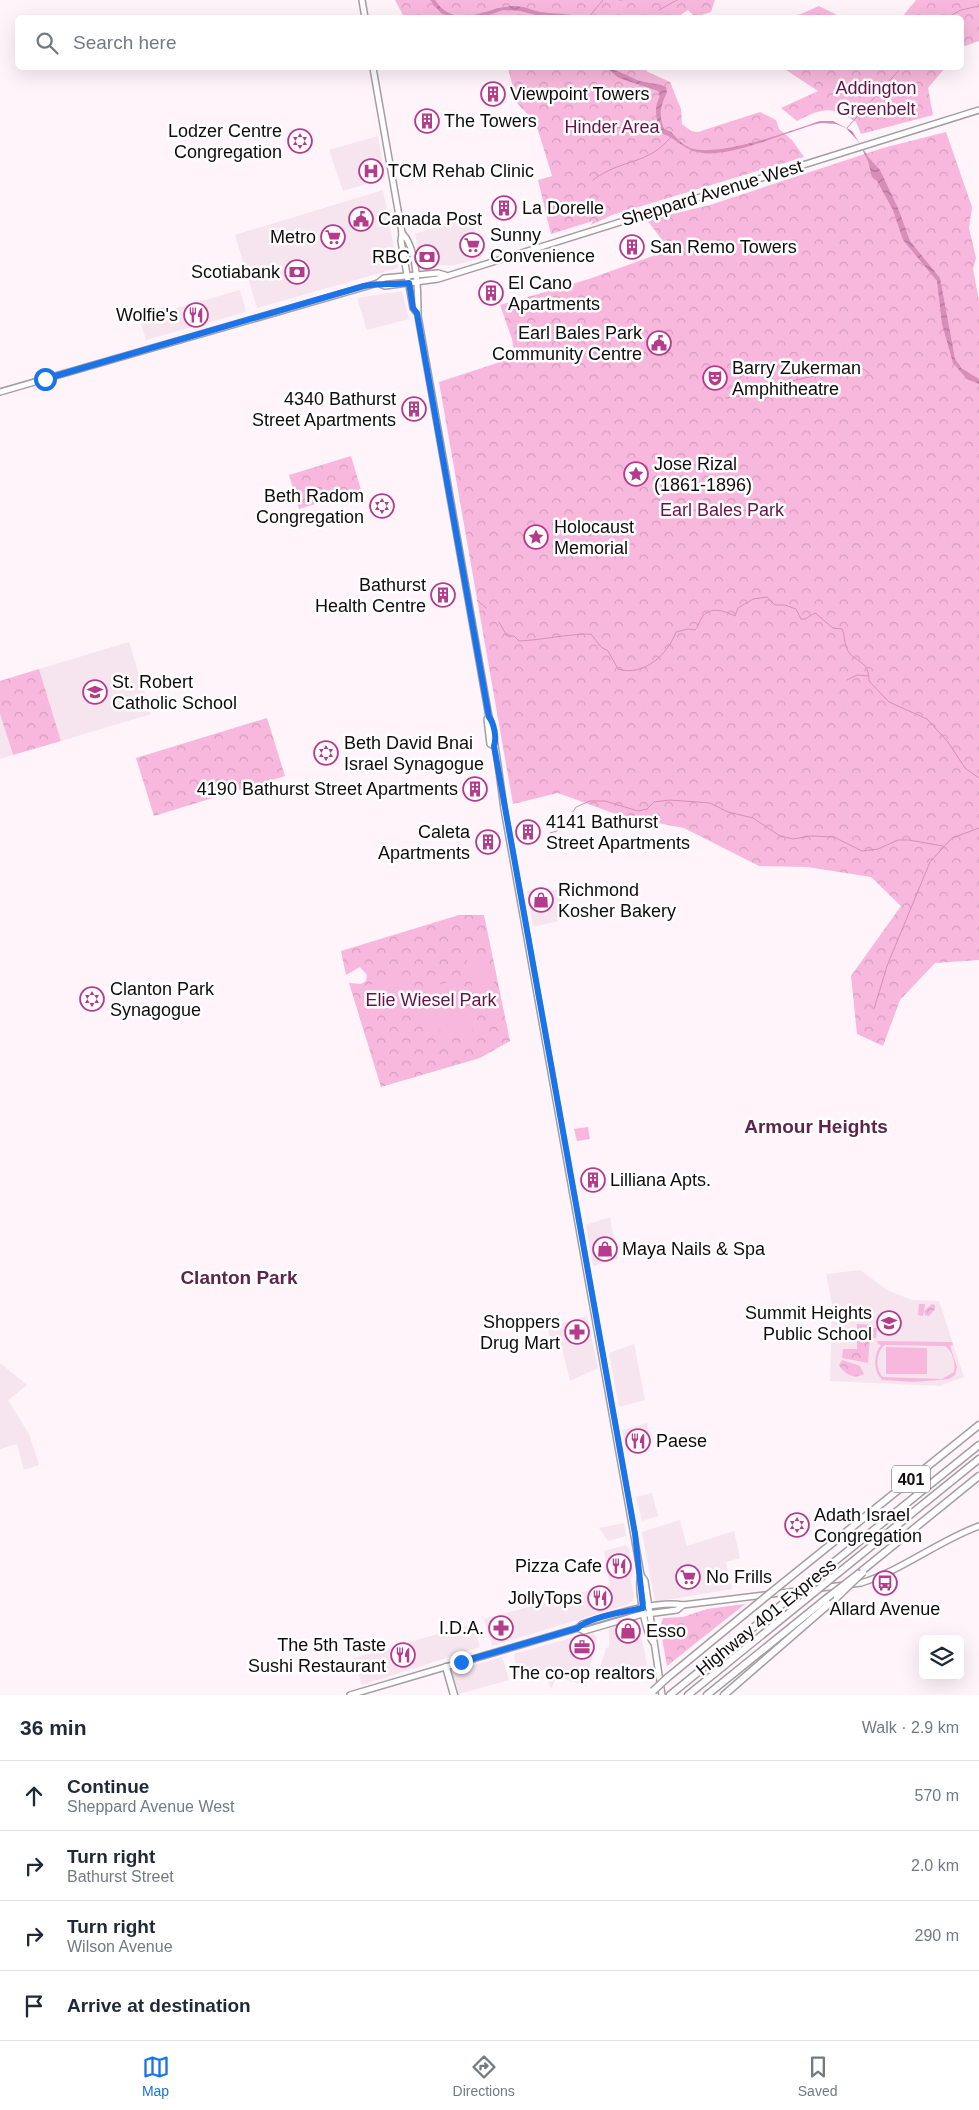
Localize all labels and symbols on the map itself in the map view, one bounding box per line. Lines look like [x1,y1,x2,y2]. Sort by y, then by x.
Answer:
park label: Addington Greenbelt [835,78,917,119]
building icon: Viewpoint Towers [480,81,506,107]
place label: Viewpoint Towers [510,84,649,104]
building icon: The Towers [414,108,440,134]
place label: The Towers [444,111,537,131]
park label: Hinder Area [564,117,661,137]
place label: Lodzer Centre Congregation [168,121,282,162]
synagogue icon: Lodzer Centre Congregation [287,128,313,154]
street label: Sheppard Avenue West [619,156,805,230]
hospital icon: TCM Rehab Clinic [358,158,384,184]
place label: TCM Rehab Clinic [388,161,534,181]
building icon: La Dorelle [491,195,517,221]
place label: La Dorelle [522,198,604,218]
public building icon: Canada Post [348,206,374,232]
place label: Canada Post [378,209,482,229]
supermarket icon: Metro [320,224,346,250]
place label: Sunny Convenience [490,225,595,266]
place label: Metro [270,227,316,247]
supermarket icon: Sunny Convenience [459,232,485,258]
building icon: San Remo Towers [619,234,645,260]
place label: San Remo Towers [650,237,797,257]
bank icon: RBC [414,244,440,270]
place label: RBC [372,247,410,267]
bank icon: Scotiabank [284,259,310,285]
place label: Scotiabank [191,262,281,282]
place label: El Cano Apartments [508,273,600,314]
building icon: El Cano Apartments [478,280,504,306]
restaurant icon: Wolfie's [183,302,209,328]
place label: Wolfie's [116,305,178,325]
place label: Earl Bales Park Community Centre [492,323,643,364]
public building icon: Earl Bales Park Community Centre [646,330,672,356]
place label: Barry Zukerman Amphitheatre [732,358,861,399]
theatre icon: Barry Zukerman Amphitheatre [702,365,728,391]
route start [34,368,57,391]
place label: 4340 Bathurst Street Apartments [252,389,396,430]
building icon: 4340 Bathurst Street Apartments [401,396,427,422]
place label: Jose Rizal (1861-1896) [654,454,752,495]
place icon: Jose Rizal (1861-1896) [623,461,649,487]
place label: Beth Radom Congregation [256,486,364,527]
synagogue icon: Beth Radom Congregation [369,493,395,519]
park label: Earl Bales Park [660,500,785,520]
place label: Holocaust Memorial [554,517,634,558]
place icon: Holocaust Memorial [523,524,549,550]
place label: Bathurst Health Centre [315,575,426,616]
building icon: Bathurst Health Centre [430,582,456,608]
place label: St. Robert Catholic School [112,672,237,713]
school or university icon: St. Robert Catholic School [82,679,108,705]
place label: Beth David Bnai Israel Synagogue [344,733,484,774]
synagogue icon: Beth David Bnai Israel Synagogue [313,740,339,766]
building icon: 4190 Bathurst Street Apartments [462,776,488,802]
place label: 4190 Bathurst Street Apartments [197,779,458,799]
place label: 4141 Bathurst Street Apartments [546,812,690,853]
building icon: 4141 Bathurst Street Apartments [515,819,541,845]
place label: Caleta Apartments [378,822,471,863]
building icon: Caleta Apartments [475,829,501,855]
place label: Richmond Kosher Bakery [558,880,676,921]
shop icon: Richmond Kosher Bakery [528,887,554,913]
place label: Clanton Park Synagogue [110,979,215,1020]
synagogue icon: Clanton Park Synagogue [79,986,105,1012]
park label: Elie Wiesel Park [365,990,498,1010]
district label: Armour Heights [744,1116,888,1137]
building icon: Lilliana Apts. [580,1167,606,1193]
place label: Lilliana Apts. [610,1170,711,1190]
shop icon: Maya Nails & Spa [592,1236,618,1262]
place label: Maya Nails & Spa [622,1239,766,1259]
district label: Clanton Park [180,1267,298,1288]
place label: Summit Heights Public School [745,1303,872,1344]
school or university icon: Summit Heights Public School [876,1310,902,1336]
place label: Shoppers Drug Mart [480,1312,560,1353]
pharmacy icon: Shoppers Drug Mart [564,1319,590,1345]
restaurant icon: Paese [625,1428,651,1454]
place label: Paese [656,1431,707,1451]
road number: 401 [892,1466,930,1492]
place label: Adath Israel Congregation [814,1505,922,1546]
synagogue icon: Adath Israel Congregation [784,1512,810,1538]
restaurant icon: Pizza Cafe [606,1553,632,1579]
street label: Highway 401 Express [692,1554,840,1680]
place label: Pizza Cafe [515,1556,602,1576]
supermarket icon: No Frills [675,1564,701,1590]
place label: No Frills [706,1567,772,1587]
bus stop icon: Allard Avenue [872,1570,898,1596]
restaurant icon: JollyTops [587,1585,613,1611]
place label: JollyTops [508,1588,582,1608]
place label: Allard Avenue [830,1599,940,1619]
pharmacy icon: I.D.A. [488,1615,514,1641]
place label: I.D.A. [439,1618,484,1638]
shop icon: Esso [615,1618,641,1644]
place label: Esso [646,1621,686,1641]
office icon: The co-op realtors [569,1634,595,1660]
place label: The 5th Taste Sushi Restaurant [248,1635,386,1676]
restaurant icon: The 5th Taste Sushi Restaurant [390,1642,416,1668]
route end [450,1651,473,1674]
place label: The co-op realtors [509,1663,655,1683]

